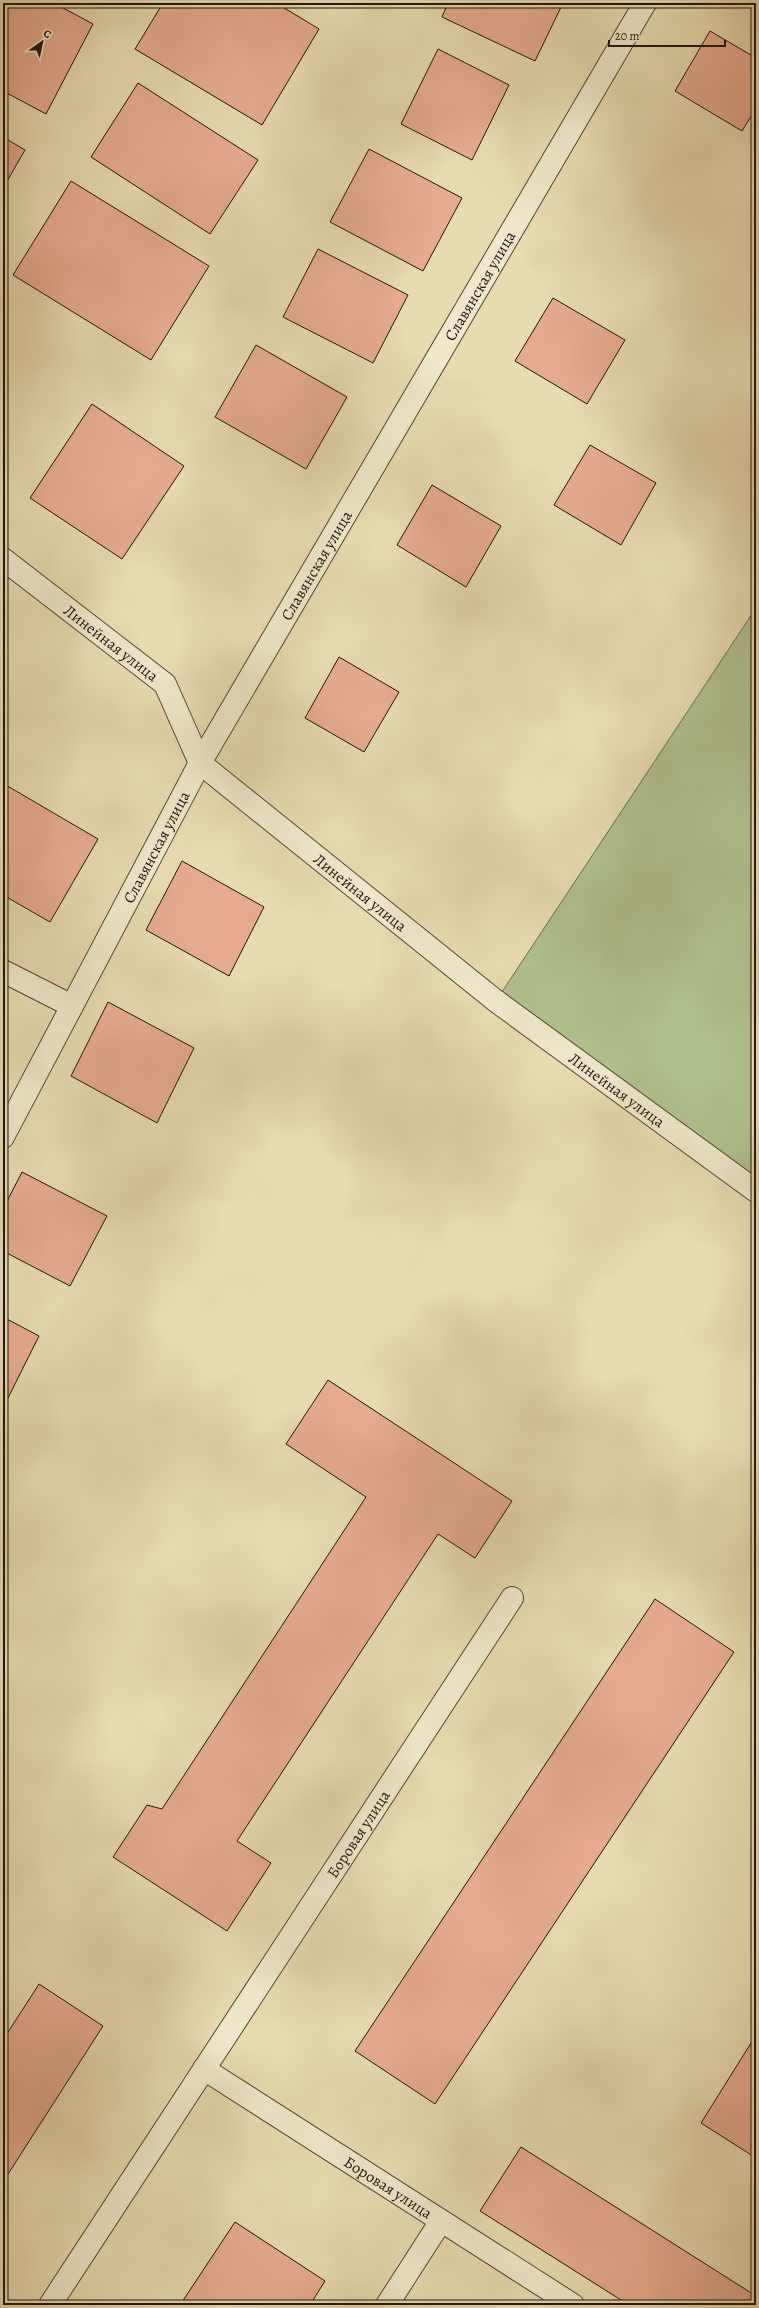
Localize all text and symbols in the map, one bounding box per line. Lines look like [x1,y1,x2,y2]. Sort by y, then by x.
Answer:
north arrow [22,22,62,62]
scale bar [609,22,725,48]
text: С [40,26,54,42]
text: 20 m [615,28,639,44]
street label: Славянская улица [440,226,522,345]
street label: Славянская улица [276,506,358,625]
street label: Линейная улица [59,600,163,687]
street label: Славянская улица [118,787,196,907]
street label: Линейная улица [309,849,412,938]
street label: Линейная улица [564,1048,670,1133]
street label: Боровая улица [322,1785,396,1883]
street label: Боровая улица [339,2151,437,2225]

